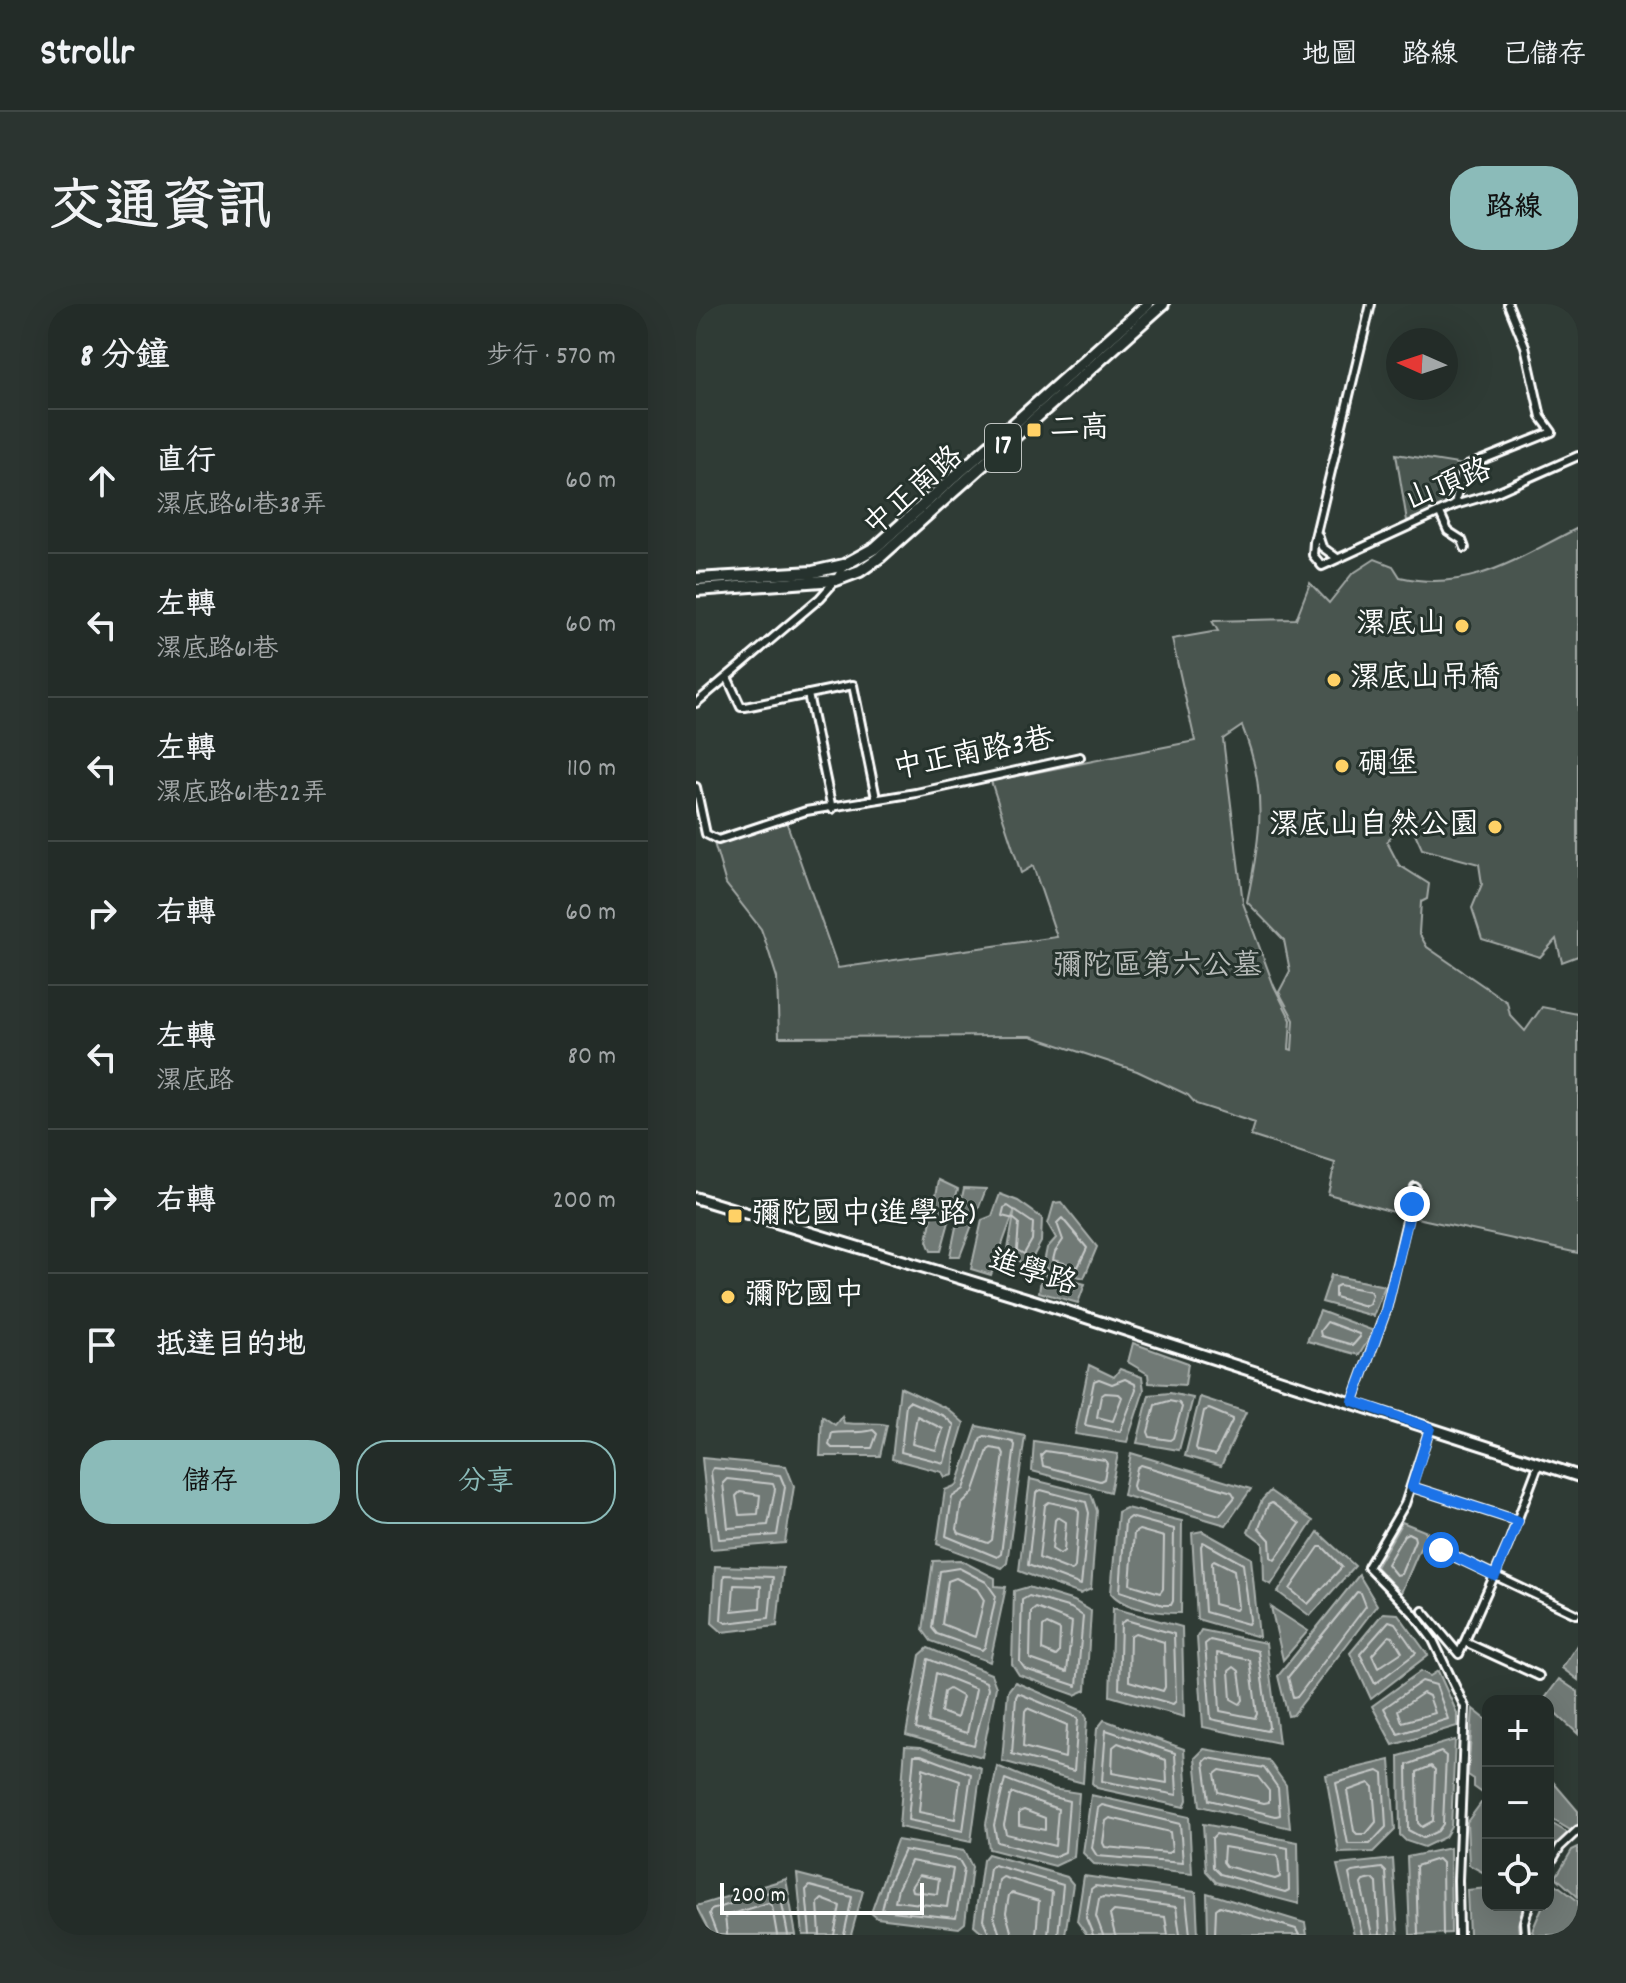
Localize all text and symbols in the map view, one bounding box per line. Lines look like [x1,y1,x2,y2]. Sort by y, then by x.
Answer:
text: Strollr [40,28,134,83]
text: 地圖 [1302,37,1358,77]
text: 路線 [1402,37,1458,77]
text: 已儲存 [1502,37,1586,77]
button: 路線 [1450,166,1578,250]
text: 交通資訊 [48,172,272,252]
north arrow [1386,328,1458,400]
text: 8 分鐘 [80,334,169,383]
text: 步行 · 570 m [486,339,616,376]
place label: 二高 [1050,409,1110,452]
marker: 二高 [1025,421,1043,439]
road number: 17 [985,424,1021,472]
street label: 中正南路 [856,437,974,549]
text: 直行 [156,442,216,485]
street label: 山頂路 [1399,450,1499,524]
icon: ahead [80,459,124,503]
text: 60 m [565,463,616,500]
text: 漯底路61巷38弄 [156,488,326,525]
text: 左轉 [156,586,216,629]
icon: left [80,603,124,647]
place label: 漯底山 [1356,605,1446,648]
text: 60 m [565,607,616,644]
marker: 漯底山 [1453,617,1471,635]
text: 漯底路61巷 [156,632,278,669]
place label: 漯底山吊橋 [1350,659,1500,702]
marker: 漯底山吊橋 [1325,671,1343,689]
street label: 中正南路3巷 [890,719,1058,793]
text: 左轉 [156,730,216,773]
place label: 碉堡 [1358,745,1418,788]
icon: left [80,747,124,791]
text: 110 m [567,751,616,788]
marker: 碉堡 [1333,757,1351,775]
text: 漯底路61巷22弄 [156,776,327,813]
place label: 漯底山自然公園 [1269,806,1479,849]
marker: 漯底山自然公園 [1486,818,1504,836]
icon: right [80,891,124,935]
text: 右轉 [156,894,216,937]
text: 60 m [565,895,616,932]
park label: 彌陀區第六公墓 [1052,947,1262,990]
text: 左轉 [156,1018,216,1061]
icon: left [80,1035,124,1079]
text: 80 m [568,1039,616,1076]
text: 漯底路 [156,1064,234,1101]
icon: right [80,1179,124,1223]
text: 右轉 [156,1182,216,1225]
text: 200 m [552,1183,616,1220]
route end [1394,1186,1430,1222]
place label: 彌陀國中(進學路) [751,1195,976,1238]
marker: 彌陀國中(進學路) [726,1207,744,1225]
street label: 進學路 [983,1241,1081,1309]
place label: 彌陀國中 [744,1276,864,1319]
marker: 彌陀國中 [719,1288,737,1306]
icon: arrive [80,1323,124,1367]
text: 抵達目的地 [156,1326,306,1369]
button: 儲存 [80,1440,340,1524]
button: 分享 [356,1440,616,1524]
route start [1423,1532,1459,1568]
map controls [1482,1695,1554,1911]
button: + [1482,1695,1554,1767]
button: − [1482,1767,1554,1839]
button: locate [1482,1839,1554,1911]
scale bar [720,1879,924,1915]
text: 200 m [732,1881,786,1912]

